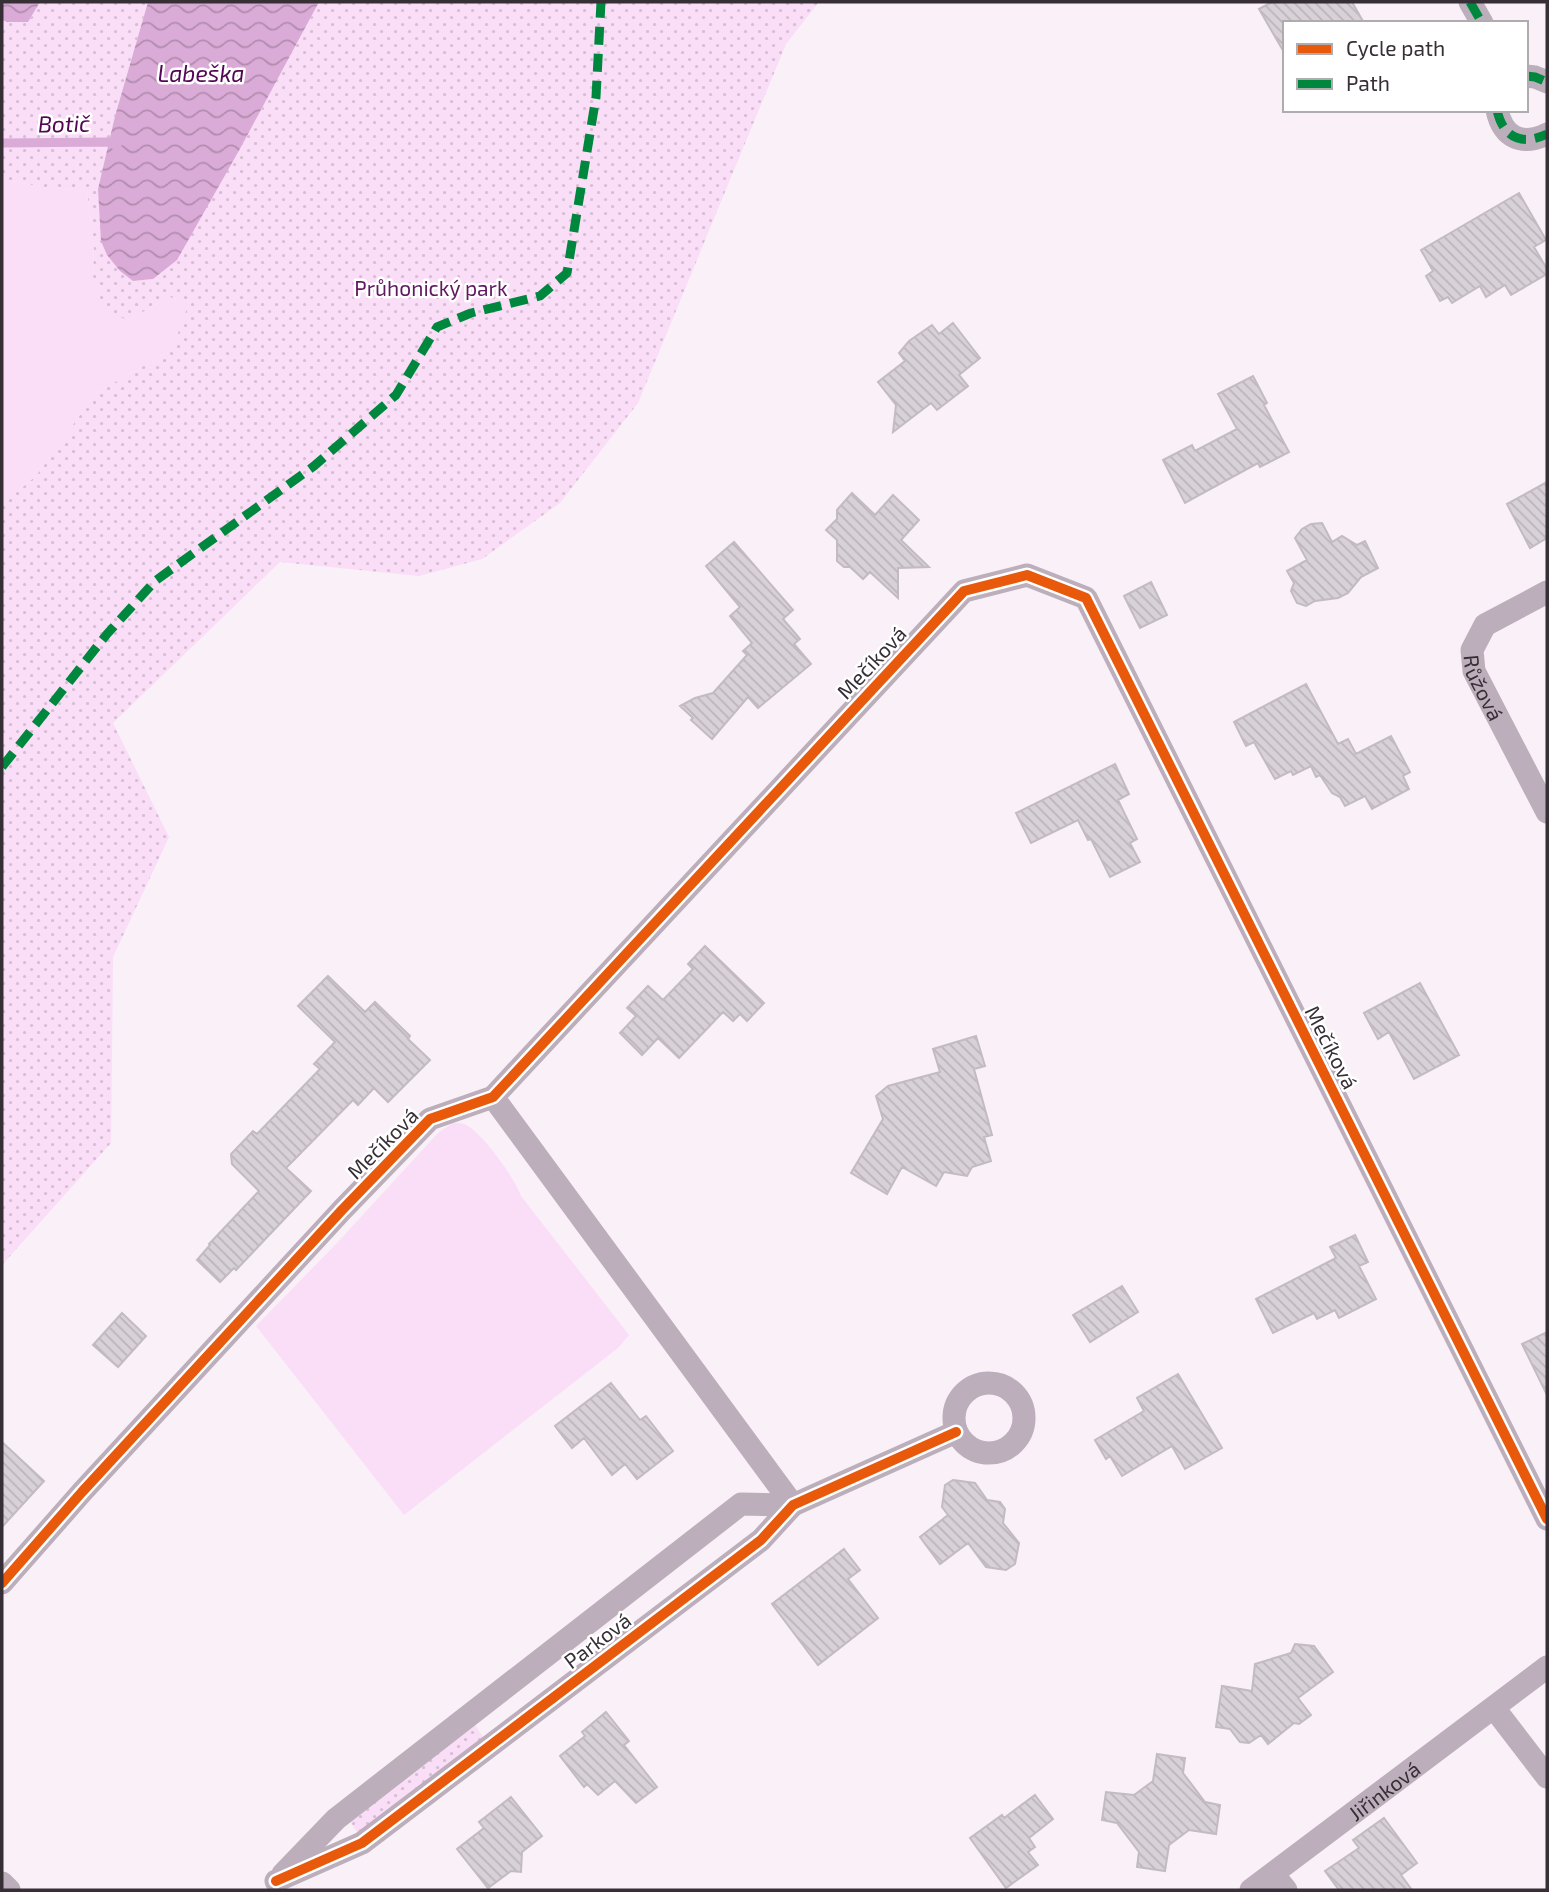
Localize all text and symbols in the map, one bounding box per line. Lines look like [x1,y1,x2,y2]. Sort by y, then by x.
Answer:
legend [1283,21,1528,112]
text: Cycle path [1346,35,1445,60]
water label: Labeška [157,59,245,87]
text: Path [1346,70,1390,95]
water label: Botič [37,109,91,137]
park label: Průhonický park [354,275,508,300]
street label: Mečíková [831,621,911,703]
street label: Růžová [1460,653,1510,724]
street label: Mečíková [1300,1001,1364,1093]
street label: Mečíková [341,1102,423,1184]
street label: Parková [559,1607,635,1673]
street label: Jiřinková [1343,1755,1424,1825]

